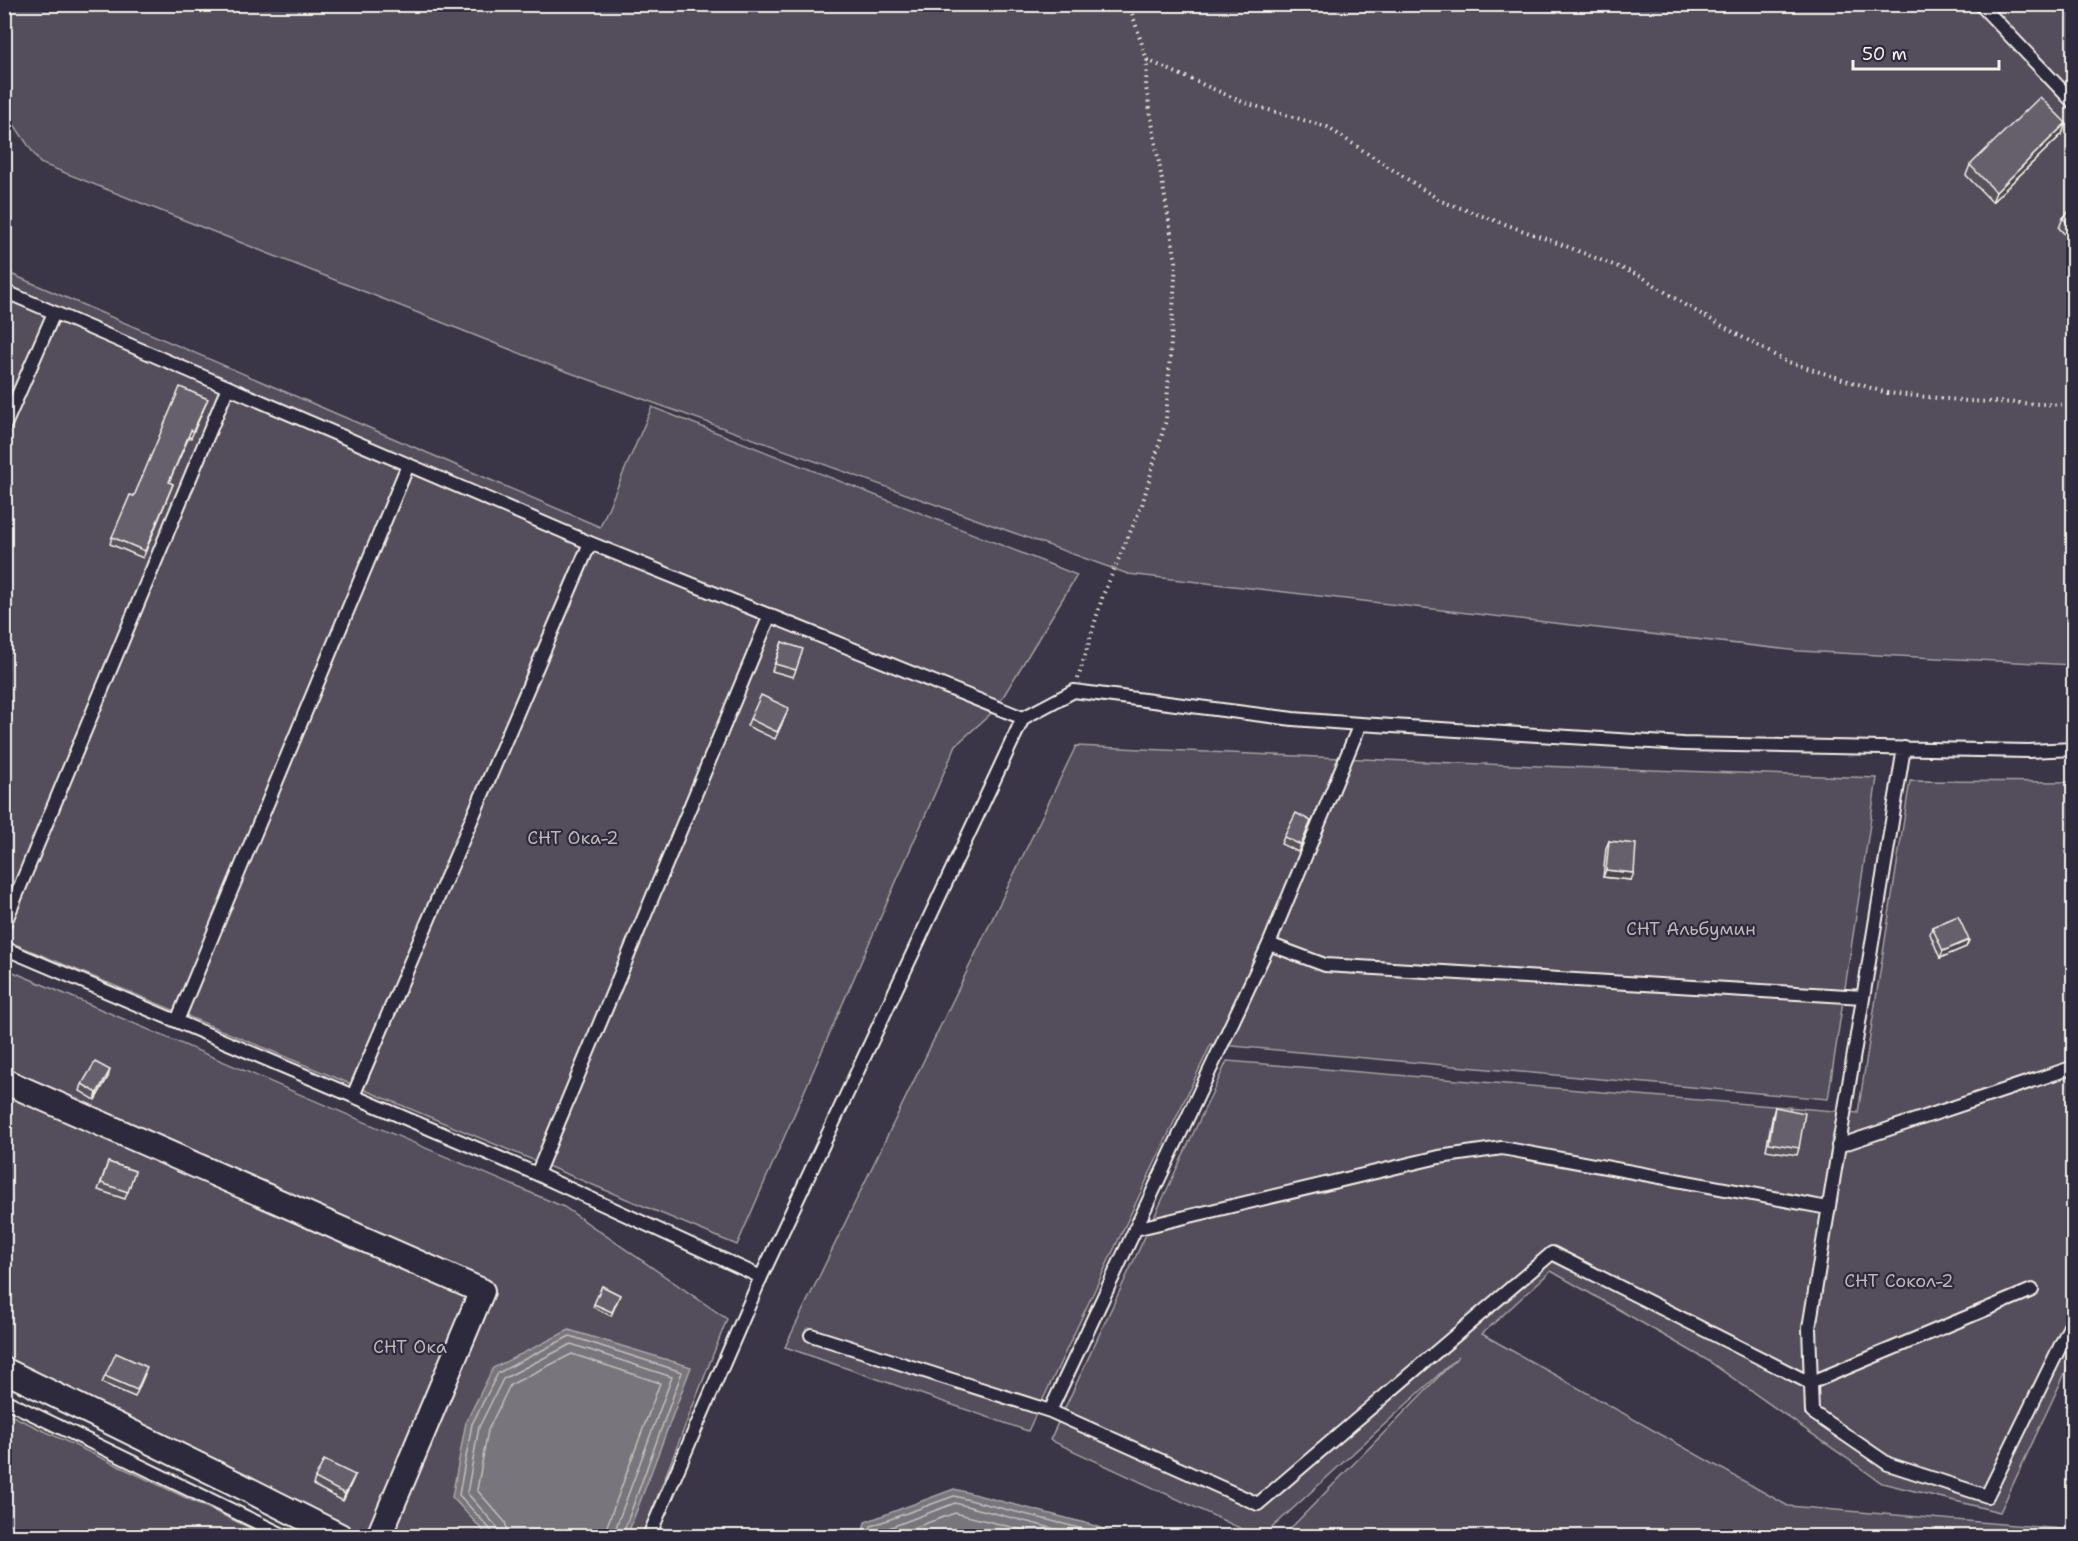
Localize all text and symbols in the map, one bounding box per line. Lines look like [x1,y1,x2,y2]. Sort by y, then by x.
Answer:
scale bar [1853,33,1998,71]
text: 50 m [1862,42,1907,66]
park label: СНТ Ока-2 [527,826,619,850]
park label: СНТ Альбумин [1626,917,1756,941]
park label: СНТ Сокол-2 [1844,1269,1954,1293]
park label: СНТ Ока [373,1335,447,1359]

